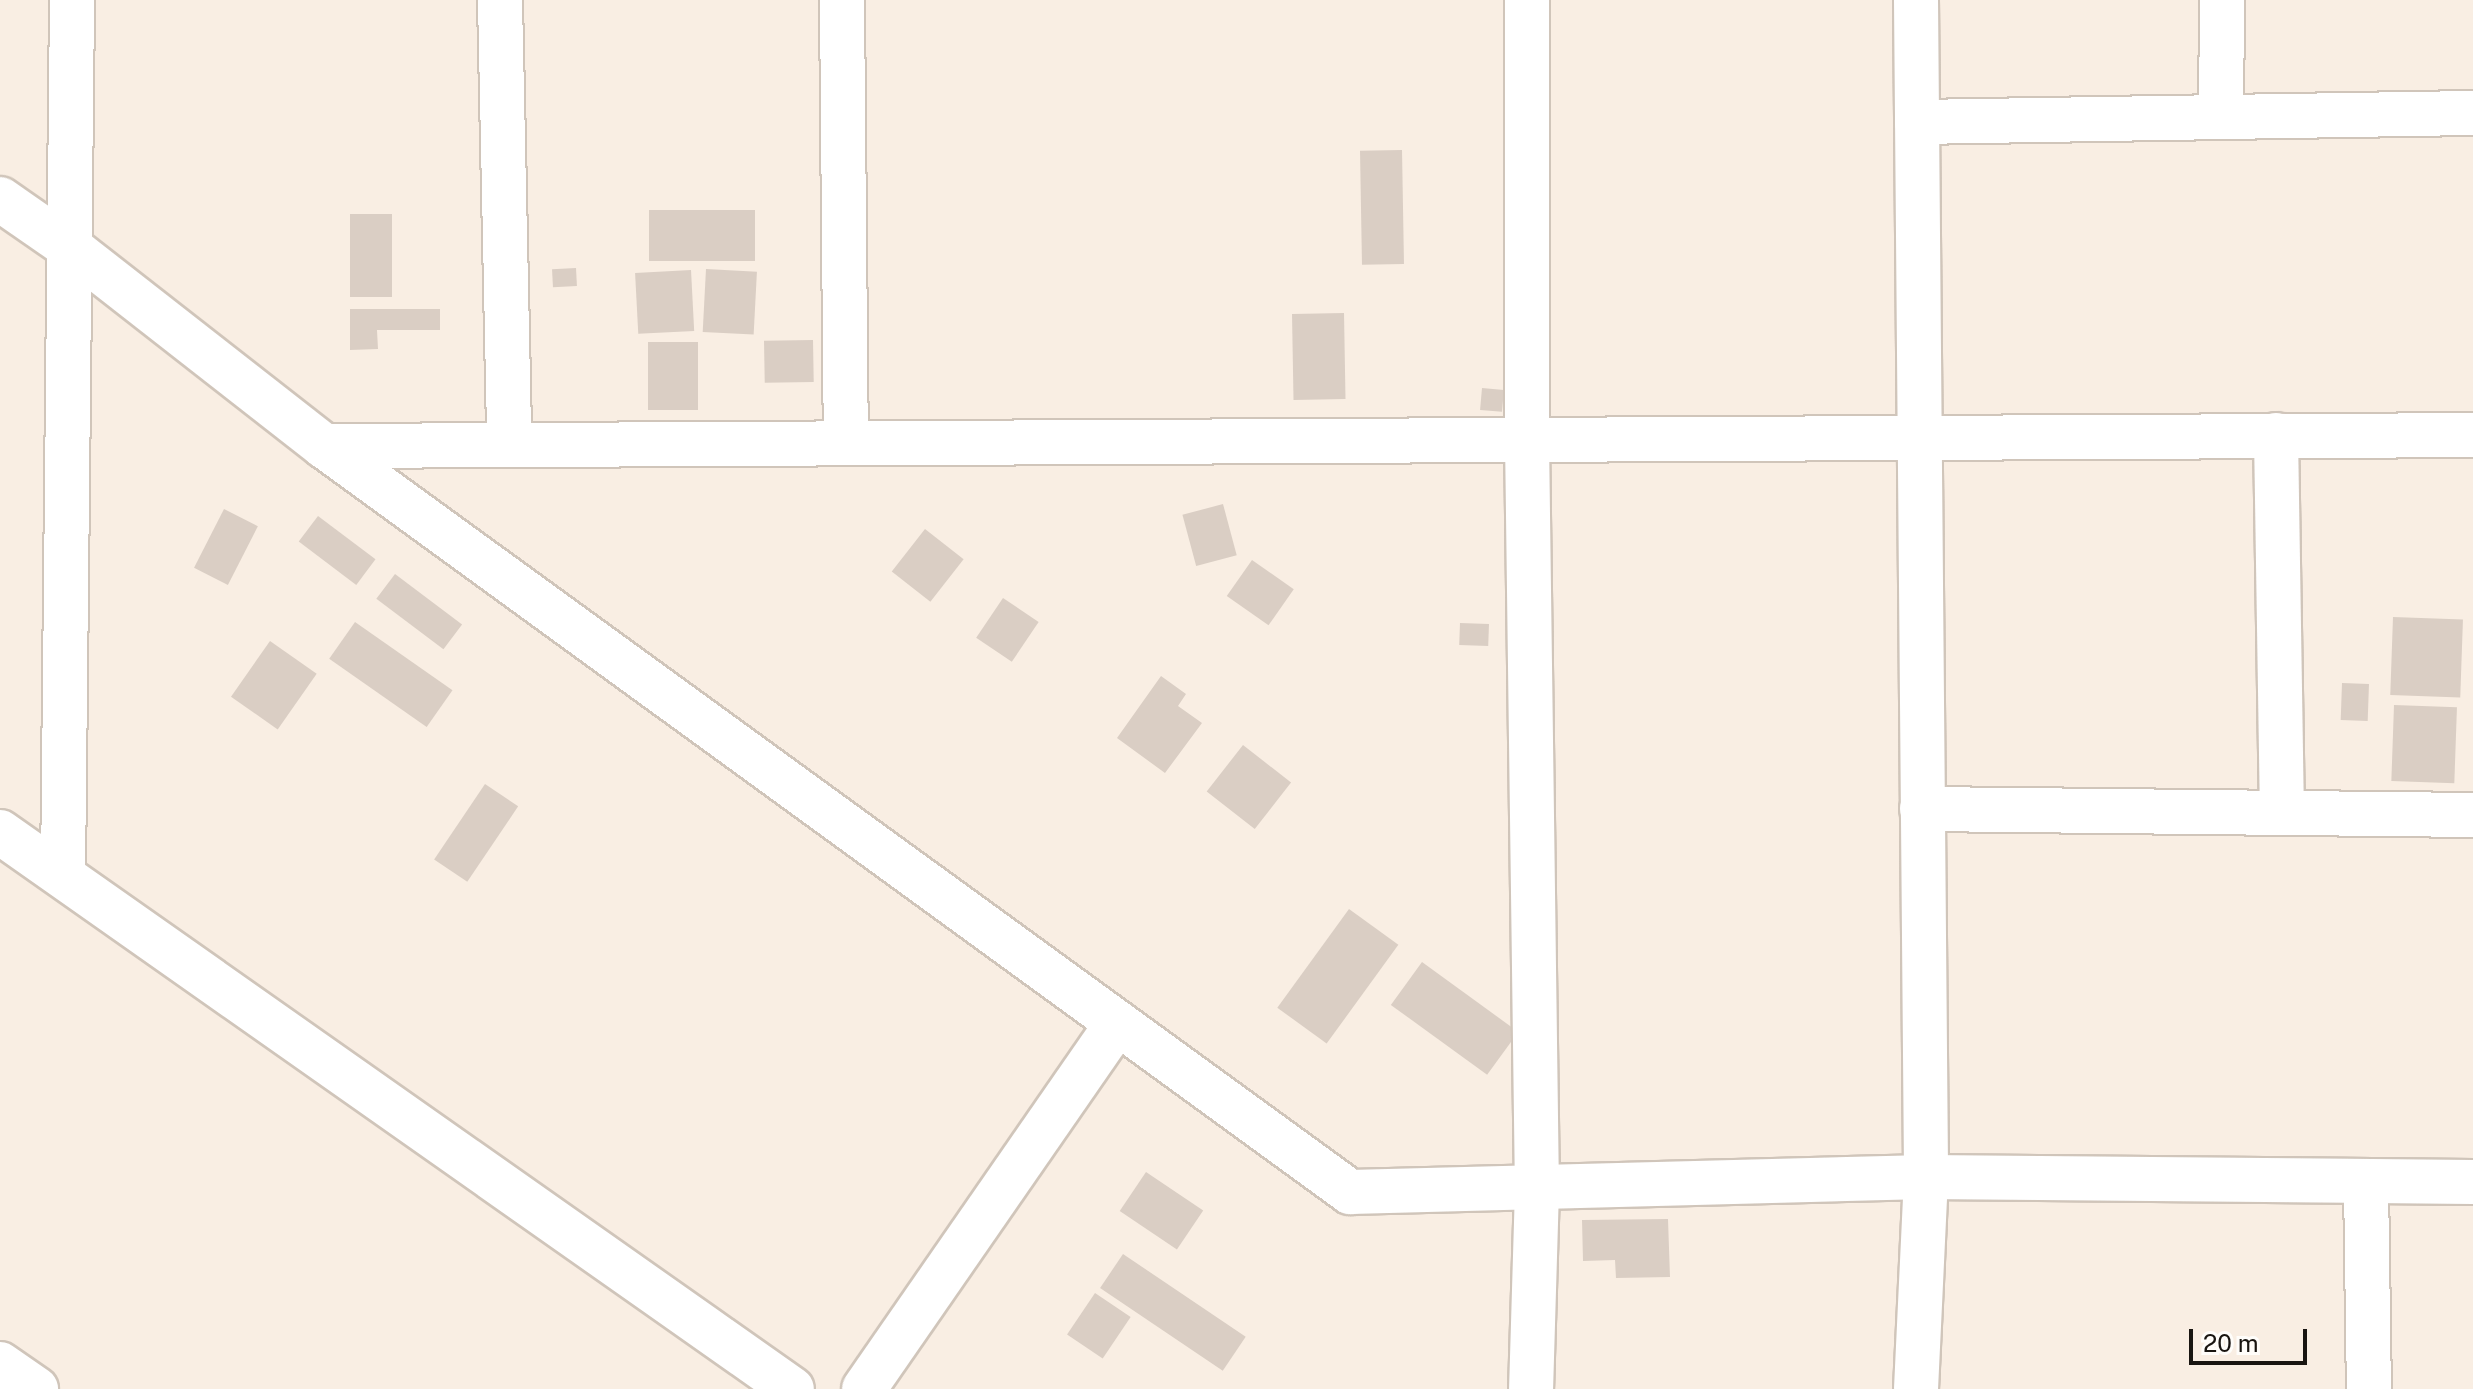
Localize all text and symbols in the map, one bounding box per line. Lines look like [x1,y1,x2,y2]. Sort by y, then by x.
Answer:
scale bar [2193,1313,2311,1363]
text: 20 m [2203,1329,2259,1357]

